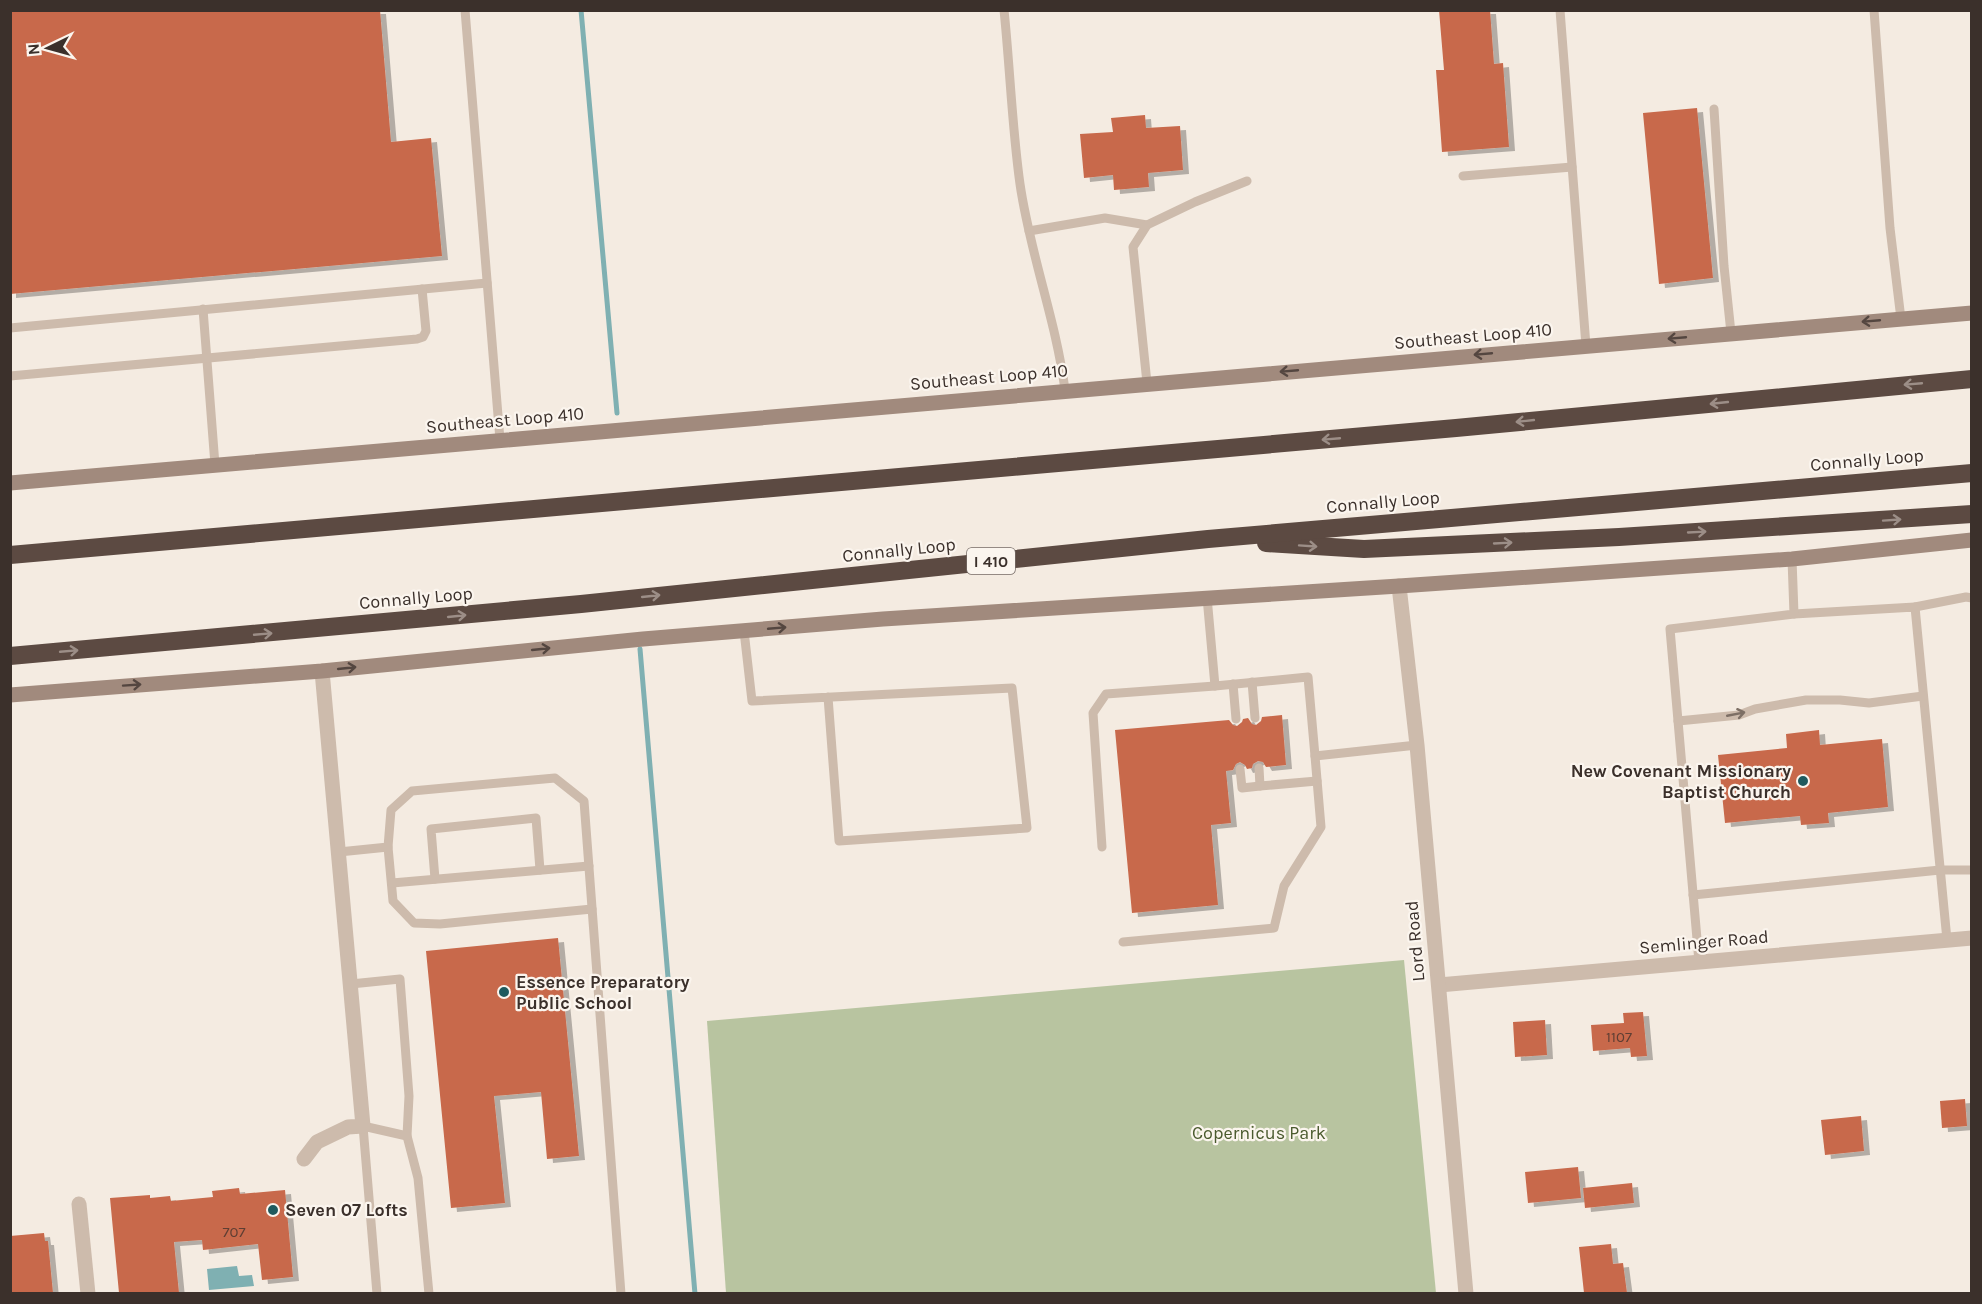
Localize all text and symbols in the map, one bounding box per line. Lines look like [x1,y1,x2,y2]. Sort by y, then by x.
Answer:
north arrow [18,18,78,78]
text: N [24,43,44,56]
one-way arrow [1862,316,1882,327]
street label: Southeast Loop 410 [1393,318,1553,354]
one-way arrow [1668,333,1688,344]
one-way arrow [1473,349,1493,360]
street label: Southeast Loop 410 [909,359,1069,395]
one-way arrow [1279,366,1299,377]
one-way arrow [1904,379,1924,390]
one-way arrow [1710,398,1730,409]
street label: Southeast Loop 410 [425,402,585,438]
one-way arrow [1516,416,1535,427]
one-way arrow [1321,434,1341,445]
street label: Connally Loop [1809,444,1925,476]
street label: Connally Loop [1325,486,1441,518]
one-way arrow [1881,514,1901,525]
one-way arrow [1687,526,1707,537]
street label: Connally Loop [841,533,957,567]
one-way arrow [1492,537,1512,548]
one-way arrow [1297,540,1317,551]
road number: I 410 [967,548,1015,574]
street label: Connally Loop [358,582,474,614]
one-way arrow [641,591,661,602]
one-way arrow [447,610,467,621]
one-way arrow [767,622,787,633]
one-way arrow [253,628,272,639]
one-way arrow [531,643,550,654]
one-way arrow [58,645,78,656]
one-way arrow [337,662,356,673]
one-way arrow [121,679,141,690]
one-way arrow [1726,708,1745,719]
place label: New Covenant Missionary Baptist Church [1571,760,1791,803]
marker: New Covenant Missionary Baptist Church [1796,774,1810,788]
street label: Lord Road [1401,900,1429,982]
street label: Semlinger Road [1638,925,1770,959]
place label: Essence Preparatory Public School [516,971,690,1014]
marker: Essence Preparatory Public School [497,985,511,999]
house number: 1107 [1606,1028,1632,1046]
park label: Copernicus Park [1192,1122,1326,1144]
place label: Seven 07 Lofts [285,1199,408,1221]
marker: Seven 07 Lofts [266,1203,280,1217]
house number: 707 [223,1223,246,1241]

